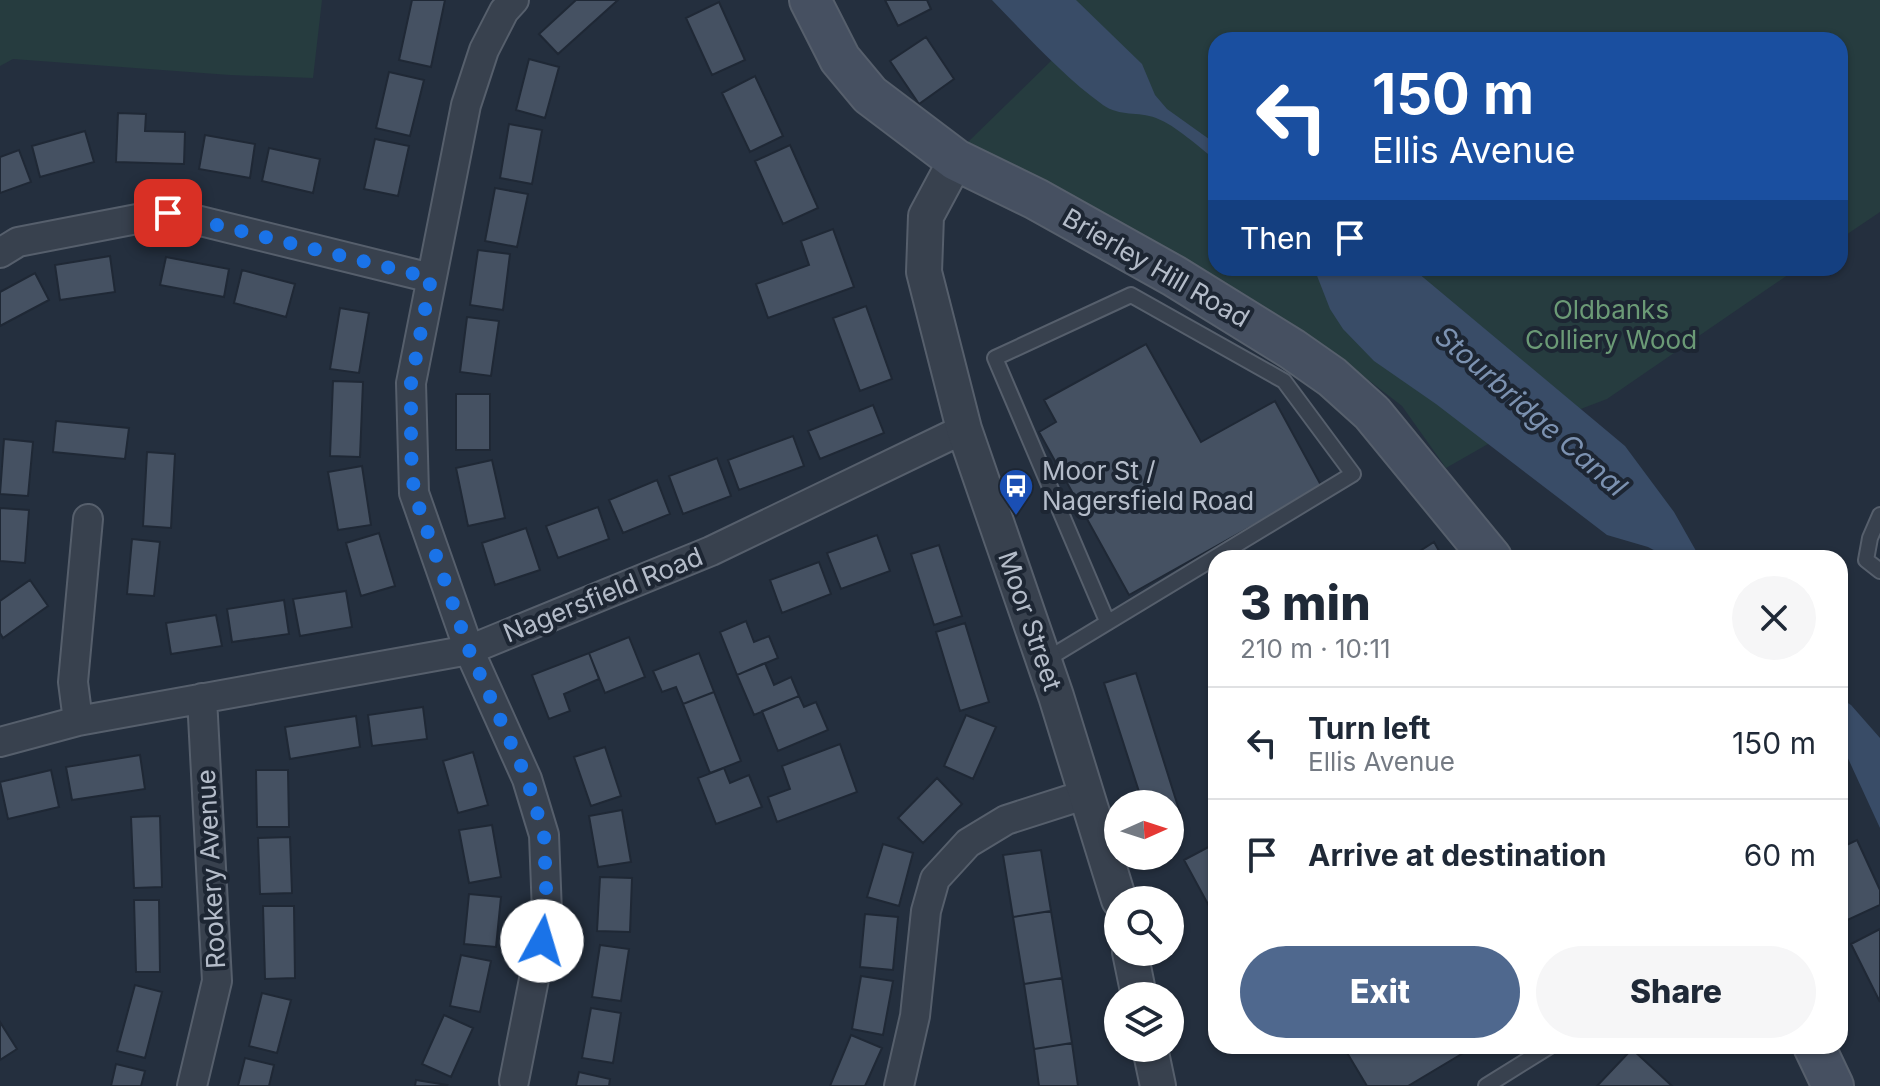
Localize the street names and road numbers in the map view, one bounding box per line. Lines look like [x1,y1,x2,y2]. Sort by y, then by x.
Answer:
street label: Brierley Hill Road [1058,202,1255,333]
street label: Nagersfield Road [499,540,707,649]
street label: Moor Street [992,547,1069,695]
street label: Rookery Avenue [190,768,231,970]

